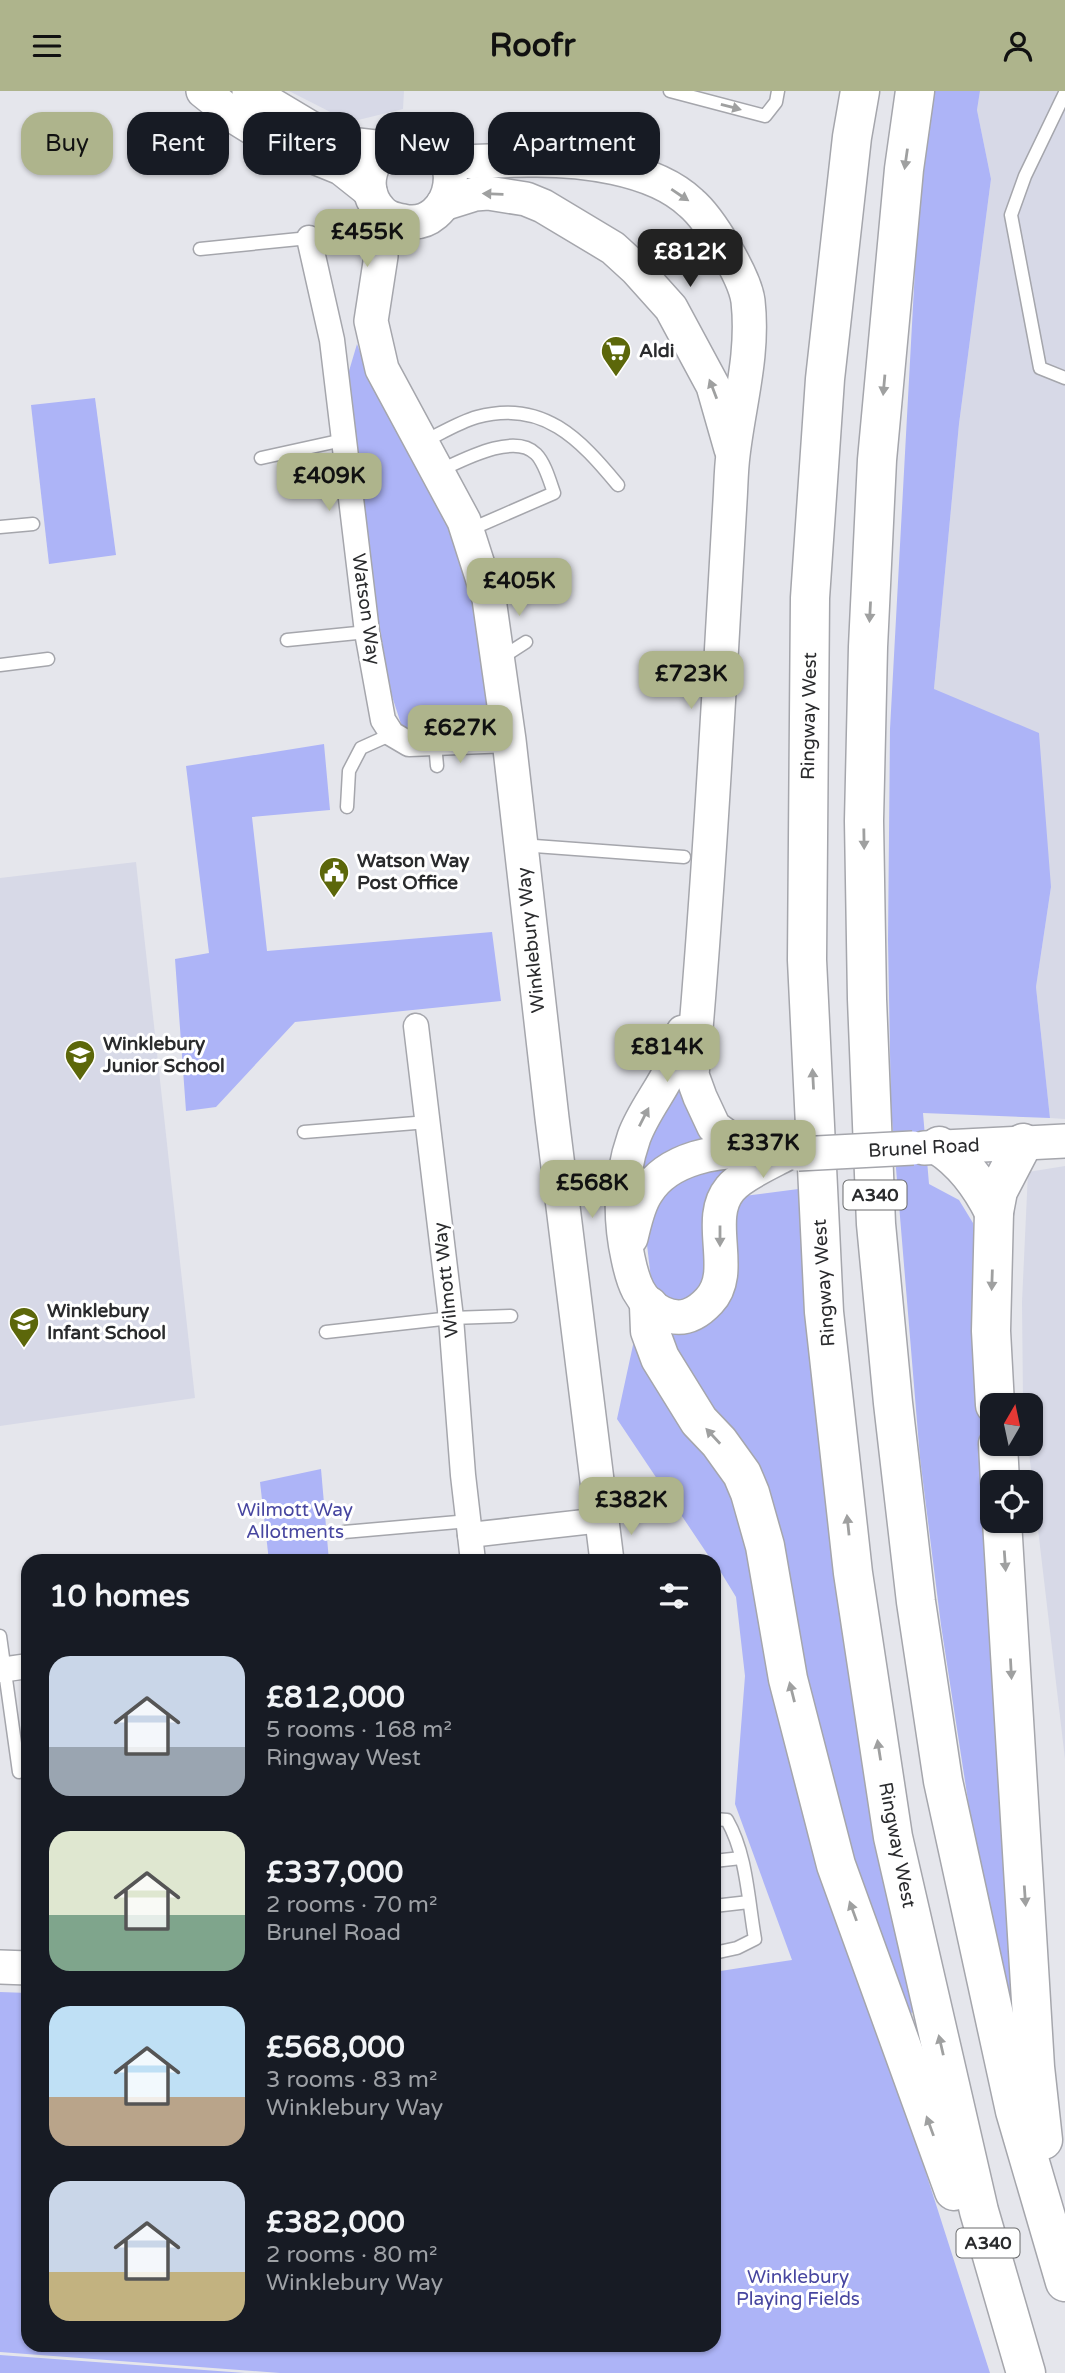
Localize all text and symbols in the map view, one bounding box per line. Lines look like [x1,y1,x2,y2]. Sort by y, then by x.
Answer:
icon: menu [28,27,66,65]
text: Roofr [489,27,576,65]
icon: person [999,27,1037,65]
one-way arrow [721,103,742,113]
chip: Buy [21,112,113,175]
chip: Rent [127,112,229,175]
chip: Filters [243,112,361,175]
chip: New [375,112,474,175]
chip: Apartment [488,112,660,175]
one-way arrow [900,148,911,170]
one-way arrow [482,188,504,200]
one-way arrow [671,188,690,201]
pin: £455K [318,209,416,269]
text: £455K [331,218,403,246]
pin: £812K [641,229,739,289]
text: £812K [654,238,726,266]
supermarket icon: Aldi [599,334,633,378]
place label: Aldi [639,340,675,362]
one-way arrow [878,374,889,396]
one-way arrow [707,379,718,400]
pin: £409K [280,453,378,513]
text: £409K [293,462,365,490]
street label: Watson Way [347,552,385,666]
pin: £405K [470,559,568,618]
text: £405K [483,567,555,595]
one-way arrow [864,601,875,623]
pin: £723K [642,651,740,711]
street label: Ringway West [797,652,821,780]
text: £723K [655,660,727,688]
pin: £627K [411,705,509,765]
text: £627K [424,714,496,742]
one-way arrow [858,829,870,851]
place label: Watson Way Post Office [357,850,470,894]
public building icon: Watson Way Post Office [317,855,351,899]
street label: Winklebury Way [512,866,550,1014]
pin: £814K [618,1025,716,1084]
place label: Winklebury Junior School [102,1033,225,1077]
text: £814K [631,1033,703,1061]
school or university icon: Winklebury Junior School [63,1038,97,1082]
one-way arrow [807,1068,818,1090]
one-way arrow [639,1107,650,1127]
pin: £337K [714,1121,812,1180]
text: £337K [727,1129,799,1157]
street label: Brunel Road [868,1134,980,1162]
pin: £568K [543,1161,641,1220]
text: £568K [556,1169,628,1197]
road number: A340 [844,1181,906,1210]
street label: Ringway West [809,1218,839,1348]
street label: Wilmott Way [429,1221,463,1339]
one-way arrow [714,1225,726,1247]
one-way arrow [986,1269,998,1291]
place label: Winklebury Infant School [47,1300,166,1344]
school or university icon: Winklebury Infant School [7,1305,41,1349]
north arrow [980,1393,1043,1456]
map controls [980,1393,1043,1533]
one-way arrow [706,1428,722,1445]
button: locate [980,1470,1043,1533]
pin: £382K [582,1477,680,1537]
text: £382K [595,1486,667,1514]
park label: Wilmott Way Allotments [237,1499,353,1543]
one-way arrow [842,1514,853,1536]
one-way arrow [1000,1550,1011,1572]
icon: filters [655,1577,693,1615]
text: 10 homes [49,1578,190,1615]
one-way arrow [1006,1658,1017,1680]
text: £812,000 [266,1679,405,1716]
one-way arrow [786,1681,797,1703]
icon: home [105,1684,189,1768]
text: 5 rooms · 168 m² [266,1716,452,1744]
one-way arrow [874,1739,885,1761]
text: Ringway West [266,1744,421,1772]
street label: Ringway West [874,1780,920,1910]
text: £337,000 [266,1854,403,1891]
icon: home [105,1859,189,1943]
one-way arrow [1020,1885,1031,1907]
text: 2 rooms · 70 m² [266,1891,437,1919]
one-way arrow [847,1901,858,1922]
text: Brunel Road [266,1919,401,1947]
text: £568,000 [266,2029,405,2066]
icon: home [105,2034,189,2118]
one-way arrow [935,2034,946,2056]
text: 3 rooms · 83 m² [266,2066,437,2094]
text: Winklebury Way [266,2094,443,2122]
one-way arrow [924,2115,935,2136]
text: £382,000 [266,2204,405,2241]
icon: home [105,2209,189,2293]
road number: A340 [956,2229,1020,2257]
text: 2 rooms · 80 m² [266,2241,437,2269]
park label: Winklebury Playing Fields [736,2266,860,2310]
text: Winklebury Way [266,2269,443,2297]

